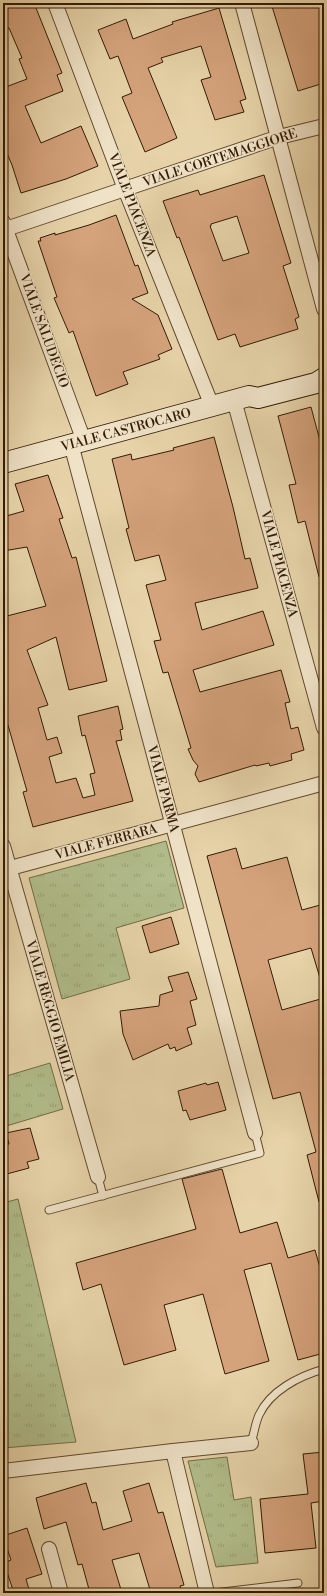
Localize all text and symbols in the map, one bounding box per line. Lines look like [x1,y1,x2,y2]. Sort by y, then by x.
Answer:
street label: VIALE CORTEMAGGIORE [140,125,299,191]
street label: VIALE PIACENZA [104,150,160,260]
street label: VIALE SALUDECIO [16,271,72,390]
street label: VIALE CASTROCARO [58,405,193,455]
street label: VIALE PIACENZA [257,508,301,620]
street label: VIALE PARMA [143,743,183,835]
street label: VIALE FERRARA [52,820,160,864]
street label: VIALE REGGIO EMILIA [22,938,78,1084]

